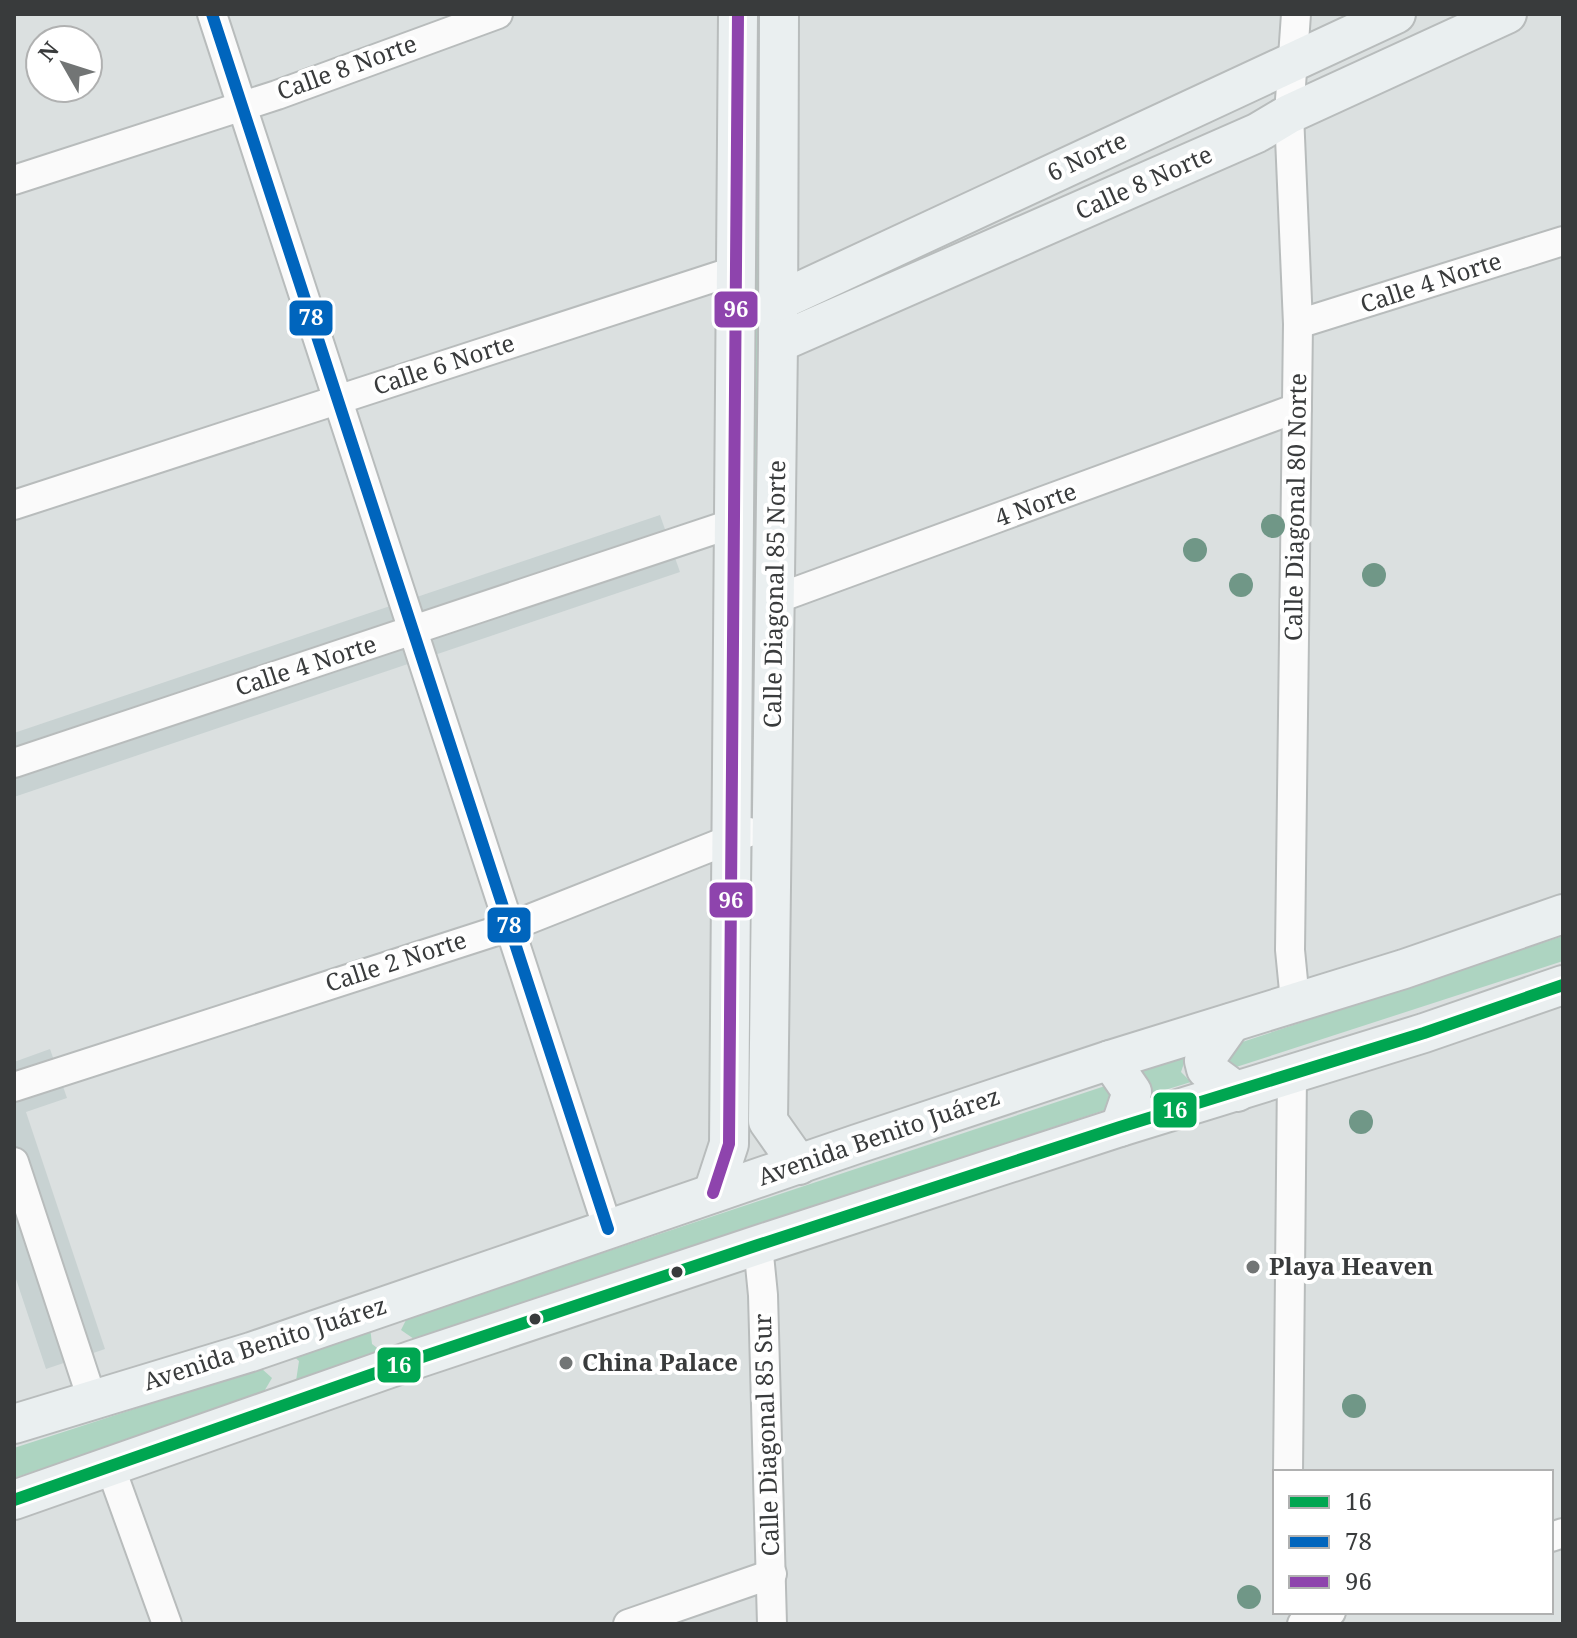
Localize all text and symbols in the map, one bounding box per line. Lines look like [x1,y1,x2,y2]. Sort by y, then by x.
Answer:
north arrow [24,24,104,104]
street label: Calle 8 Norte [272,26,421,107]
text: N [31,35,65,67]
street label: 6 Norte [1041,123,1132,188]
street label: Calle 8 Norte [1070,137,1217,227]
street label: Calle 4 Norte [1356,243,1505,320]
line badge: 96 [713,290,759,329]
text: 96 [724,293,748,323]
line badge: 78 [288,299,334,337]
text: 78 [299,301,323,331]
street label: Calle 6 Norte [369,325,518,402]
street label: Calle Diagonal 80 Norte [1276,373,1313,641]
street label: Calle Diagonal 85 Norte [755,460,792,728]
street label: 4 Norte [990,474,1081,534]
street label: Calle 4 Norte [231,626,380,703]
line badge: 96 [708,881,754,919]
text: 96 [719,884,743,914]
line badge: 78 [486,906,532,944]
text: 78 [497,909,521,939]
street label: Calle 2 Norte [321,922,470,999]
street label: Avenida Benito Juárez [753,1079,1004,1193]
line badge: 16 [1152,1091,1198,1129]
text: 16 [1163,1094,1187,1124]
place label: Playa Heaven [1269,1249,1433,1282]
marker: Playa Heaven [1244,1258,1262,1276]
unlabelled marker [669,1264,685,1280]
street label: Avenida Benito Juárez [139,1288,390,1397]
unlabelled marker [527,1311,543,1327]
street label: Calle Diagonal 85 Sur [745,1313,786,1557]
place label: China Palace [582,1345,738,1378]
line badge: 16 [376,1346,422,1384]
text: 16 [387,1349,411,1379]
marker: China Palace [557,1354,575,1372]
legend [1273,1470,1553,1614]
text: 16 [1345,1484,1372,1517]
text: 78 [1345,1524,1372,1557]
text: 96 [1345,1564,1372,1597]

